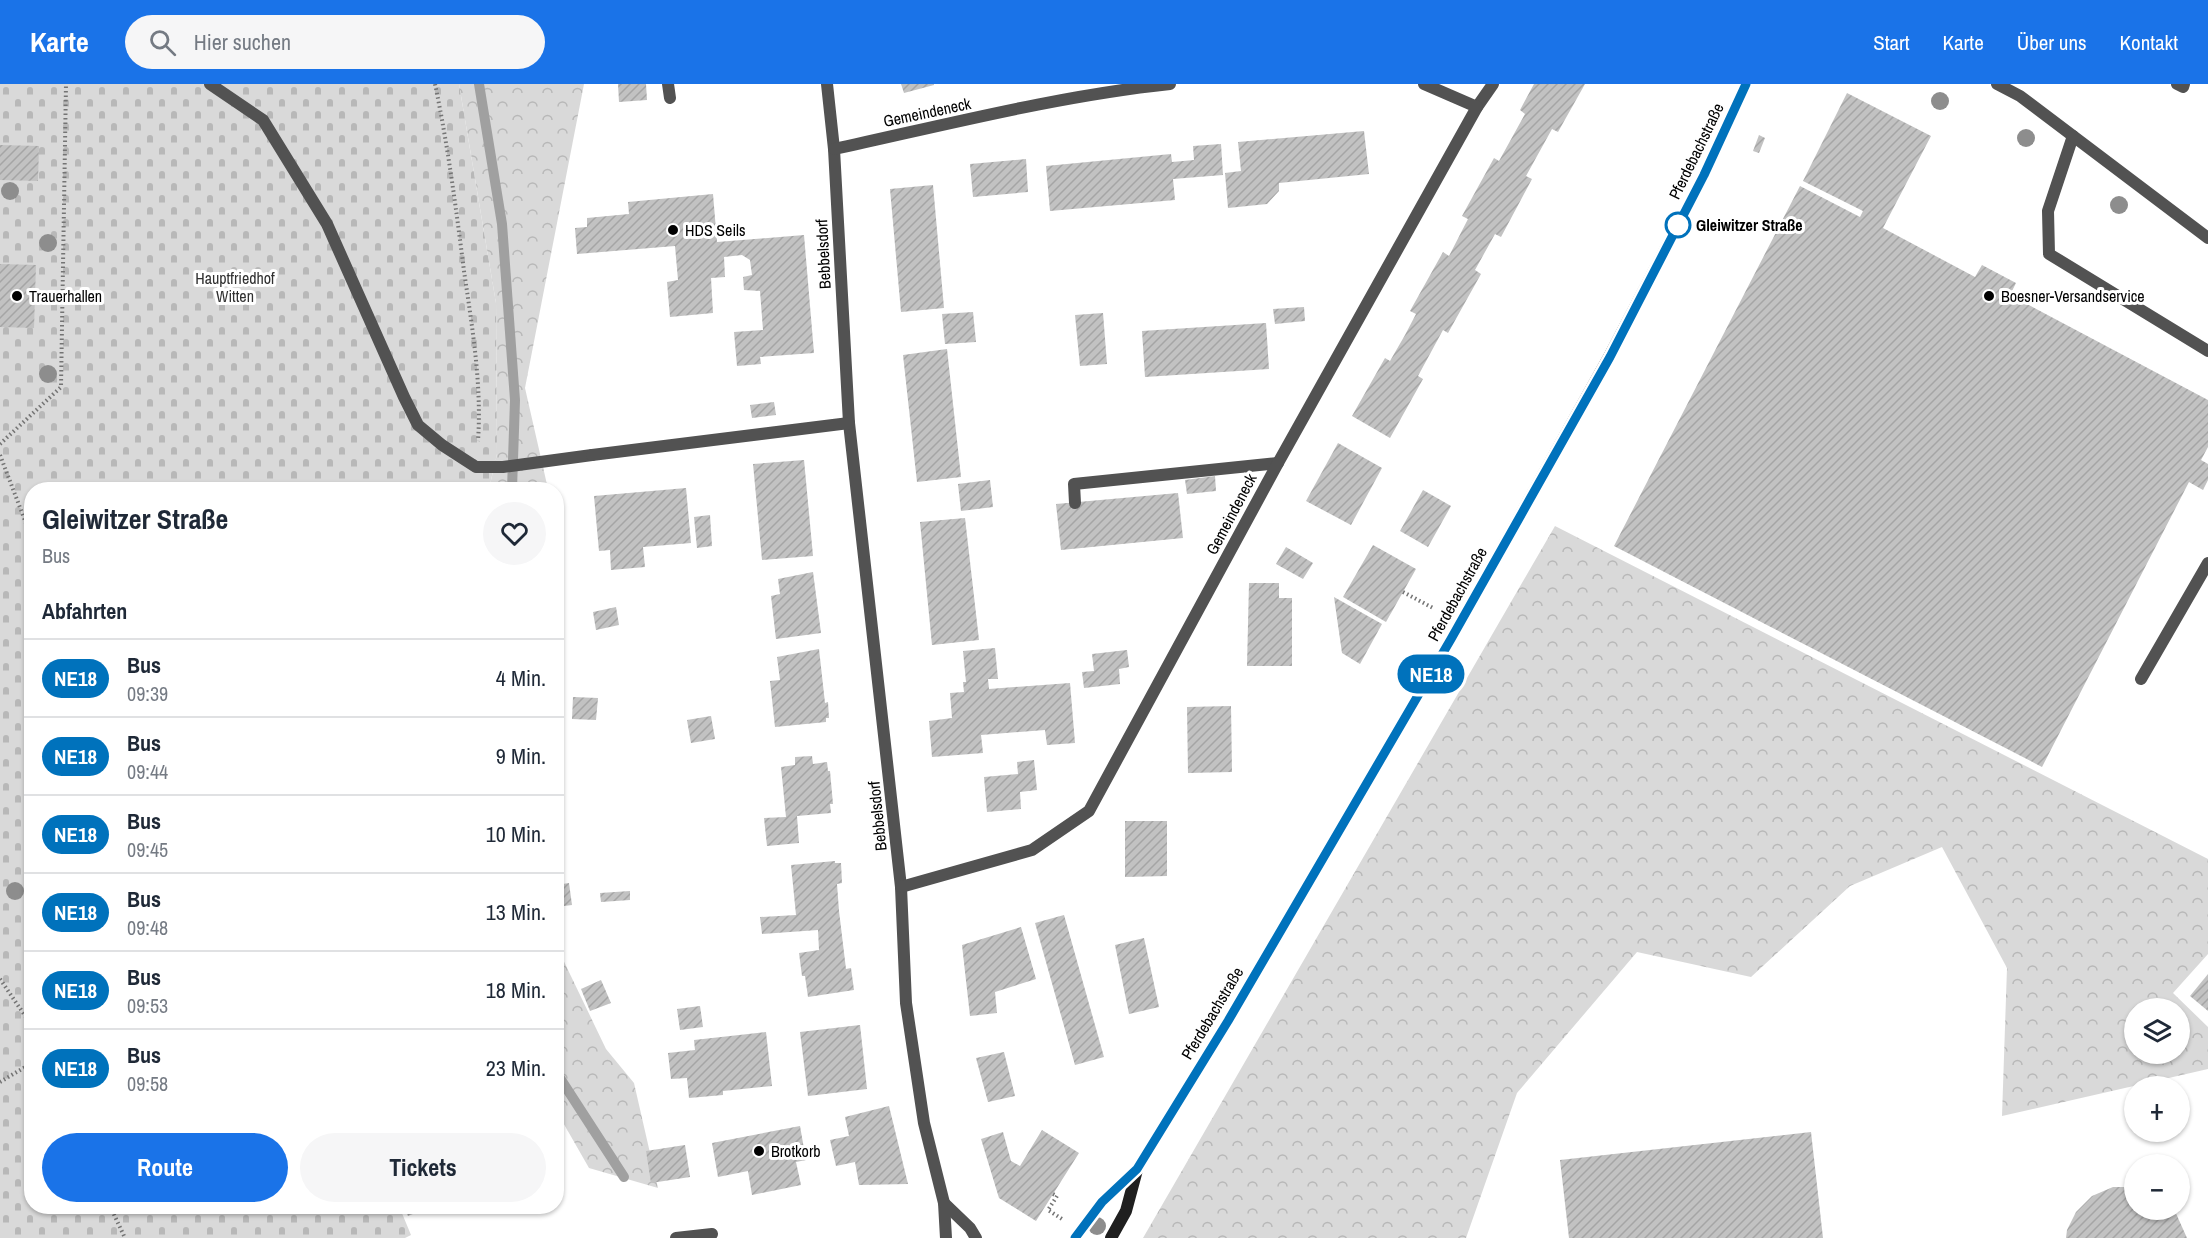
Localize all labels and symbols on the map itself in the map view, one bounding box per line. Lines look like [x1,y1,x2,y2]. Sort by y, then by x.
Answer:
street label: Gemeindeneck [881,92,973,132]
street label: Pferdebachstraße [1663,99,1729,203]
marker: Gleiwitzer Straße [1665,212,1691,238]
place label: Gleiwitzer Straße [1696,214,1802,236]
street label: Bebbelsdorf [810,218,836,290]
place label: HDS Seils [685,219,746,241]
marker: HDS Seils [666,223,680,237]
park label: Hauptfriedhof Witten [195,267,275,307]
place label: Trauerhallen [29,285,102,307]
place label: Boesner-Versandservice [2001,285,2145,307]
marker: Trauerhallen [10,289,24,303]
marker: Boesner-Versandservice [1982,289,1996,303]
street label: Gemeindeneck [1200,469,1262,558]
street label: Pferdebachstraße [1422,543,1492,645]
line badge: NE18 [1389,654,1473,694]
street label: Bebbelsdorf [862,780,892,852]
street label: Pferdebachstraße [1176,963,1248,1063]
place label: Brotkorb [771,1140,821,1162]
marker: Brotkorb [752,1144,766,1158]

